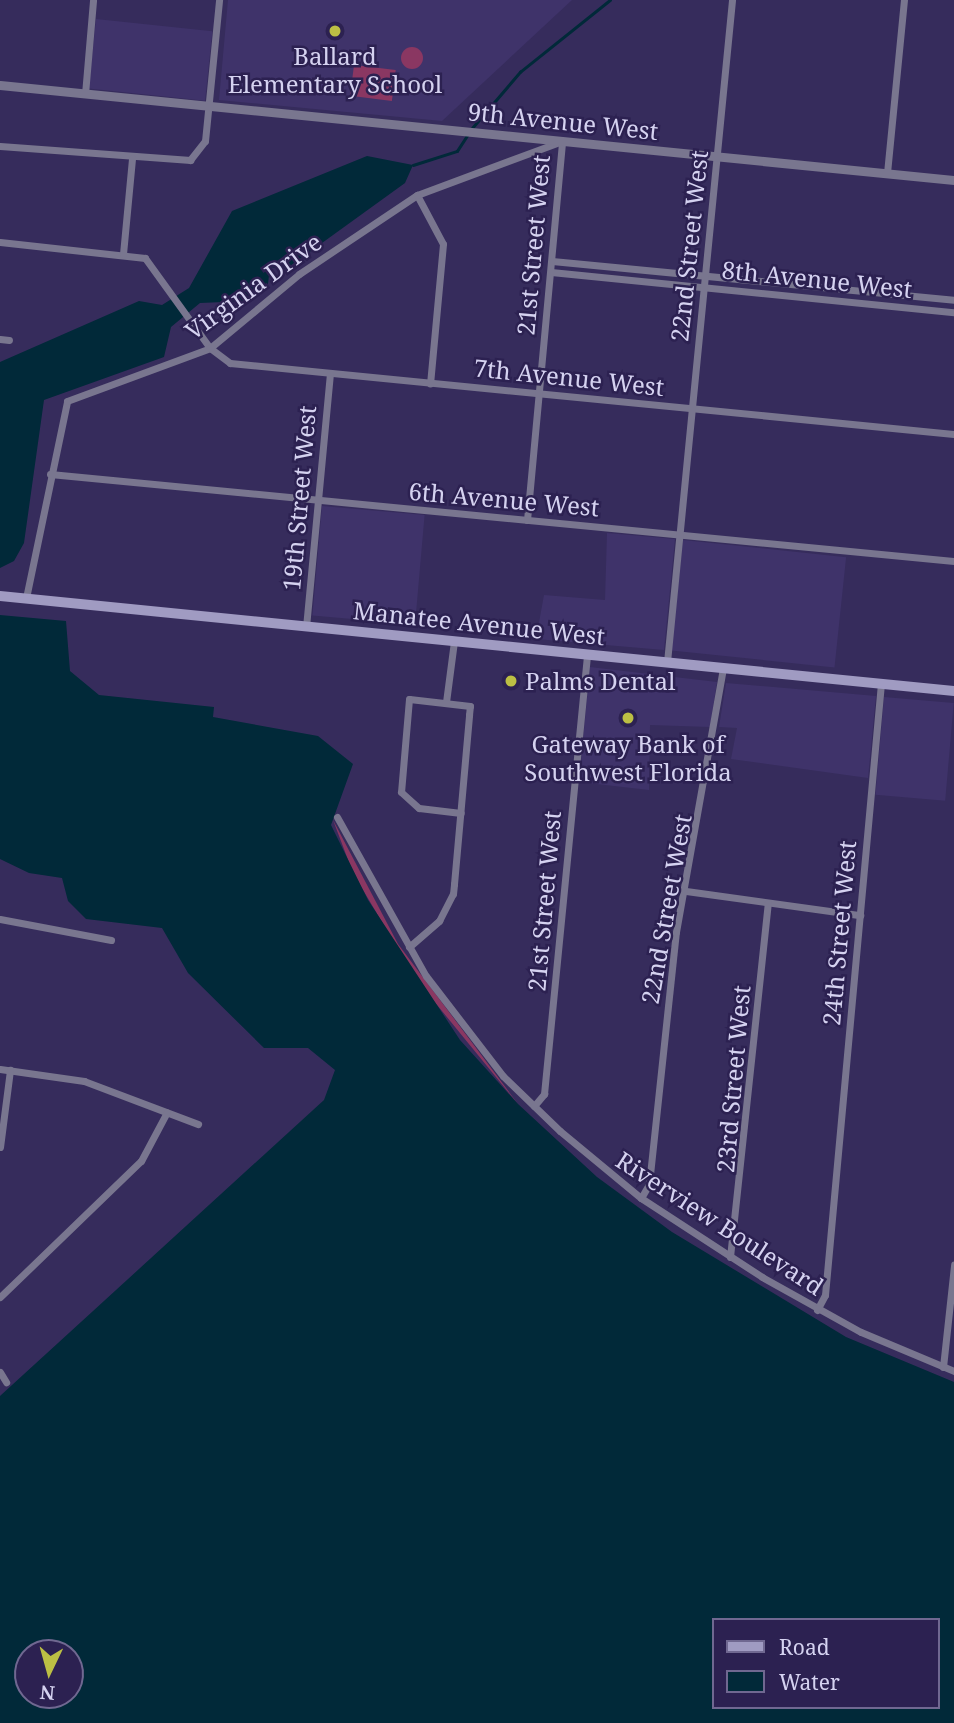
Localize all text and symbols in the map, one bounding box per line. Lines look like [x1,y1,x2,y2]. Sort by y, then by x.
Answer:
marker: Ballard Elementary School [327,23,343,39]
place label: Ballard Elementary School [228,42,442,98]
street label: 9th Avenue West [466,97,660,145]
street label: 22nd Street West [665,149,713,343]
street label: 21st Street West [511,153,555,337]
street label: Virginia Drive [179,227,327,345]
street label: 8th Avenue West [720,255,914,303]
street label: 7th Avenue West [472,353,666,401]
street label: 19th Street West [277,404,321,592]
street label: 6th Avenue West [408,476,600,522]
street label: Manatee Avenue West [352,595,606,651]
place label: Palms Dental [525,667,675,695]
marker: Palms Dental [503,673,519,689]
marker: Gateway Bank of Southwest Florida [620,710,636,726]
place label: Gateway Bank of Southwest Florida [524,730,732,786]
street label: 21st Street West [522,809,566,993]
street label: 22nd Street West [635,812,697,1006]
street label: 24th Street West [817,839,861,1027]
street label: 23rd Street West [710,984,756,1174]
street label: Riverview Boulevard [611,1145,829,1301]
legend [712,1618,940,1709]
text: Road [779,1633,830,1661]
north arrow [14,1639,84,1709]
text: Water [779,1668,840,1696]
text: N [39,1679,56,1707]

